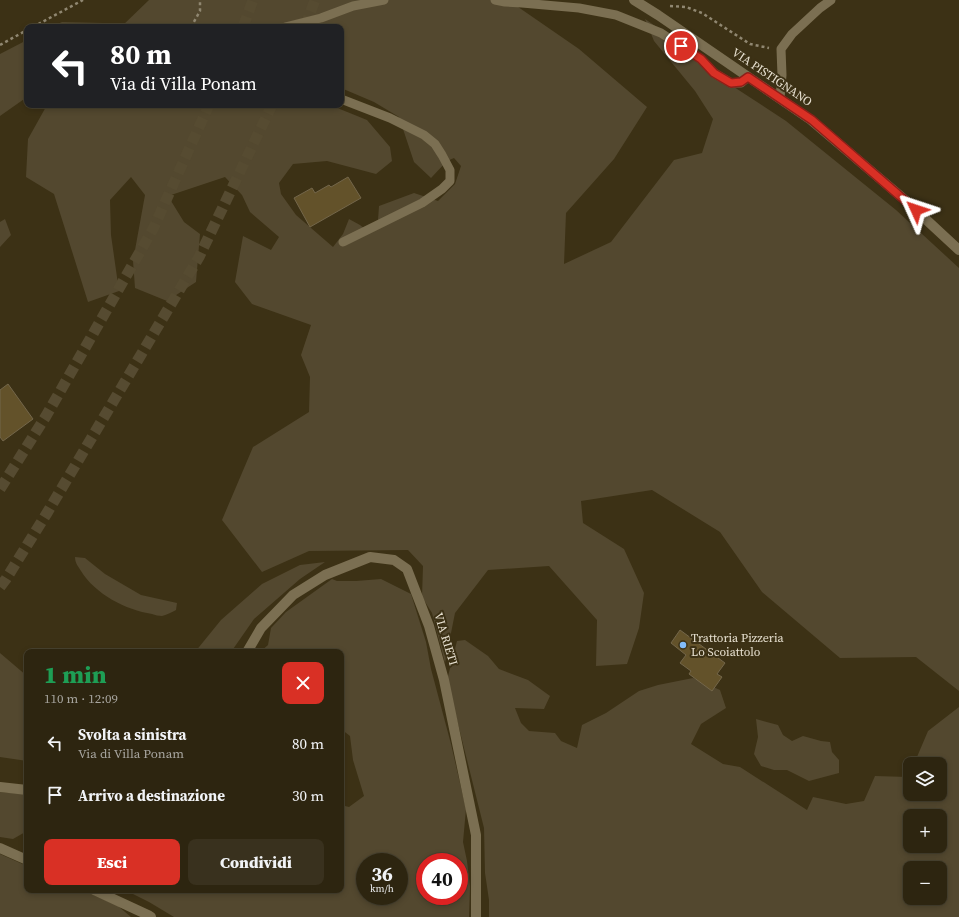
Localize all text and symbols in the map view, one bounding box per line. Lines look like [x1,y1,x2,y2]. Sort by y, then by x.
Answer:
pin [664,29,698,63]
text: 80 m [110,35,172,73]
icon: arrive [670,35,692,57]
icon: left [44,40,96,92]
street label: VIA PISTIGNANO [729,44,815,110]
text: Via di Villa Ponam [110,71,257,96]
position arrow [895,189,937,231]
street label: VIA RIETI [430,611,462,667]
place label: Trattoria Pizzeria Lo Scoiattolo [691,630,784,660]
marker: Trattoria Pizzeria Lo Scoiattolo [678,640,688,650]
text: 1 min [44,658,107,691]
button: close [282,662,324,704]
text: 110 m · 12:09 [44,690,118,707]
text: Svolta a sinistra [78,724,187,745]
icon: left [44,732,66,754]
text: 80 m [292,733,324,754]
text: Via di Villa Ponam [78,745,184,762]
map controls [903,757,947,905]
button: layers [903,757,947,801]
icon: arrive [44,784,66,806]
text: Arrivo a destinazione [78,785,225,806]
text: 30 m [292,785,324,806]
button: + [903,809,947,853]
button: Esci [44,839,180,885]
button: Condividi [188,839,324,885]
speed limit sign: 40 [416,853,468,905]
text: 36 [371,860,393,888]
button: − [903,861,947,905]
text: km/h [370,882,394,895]

